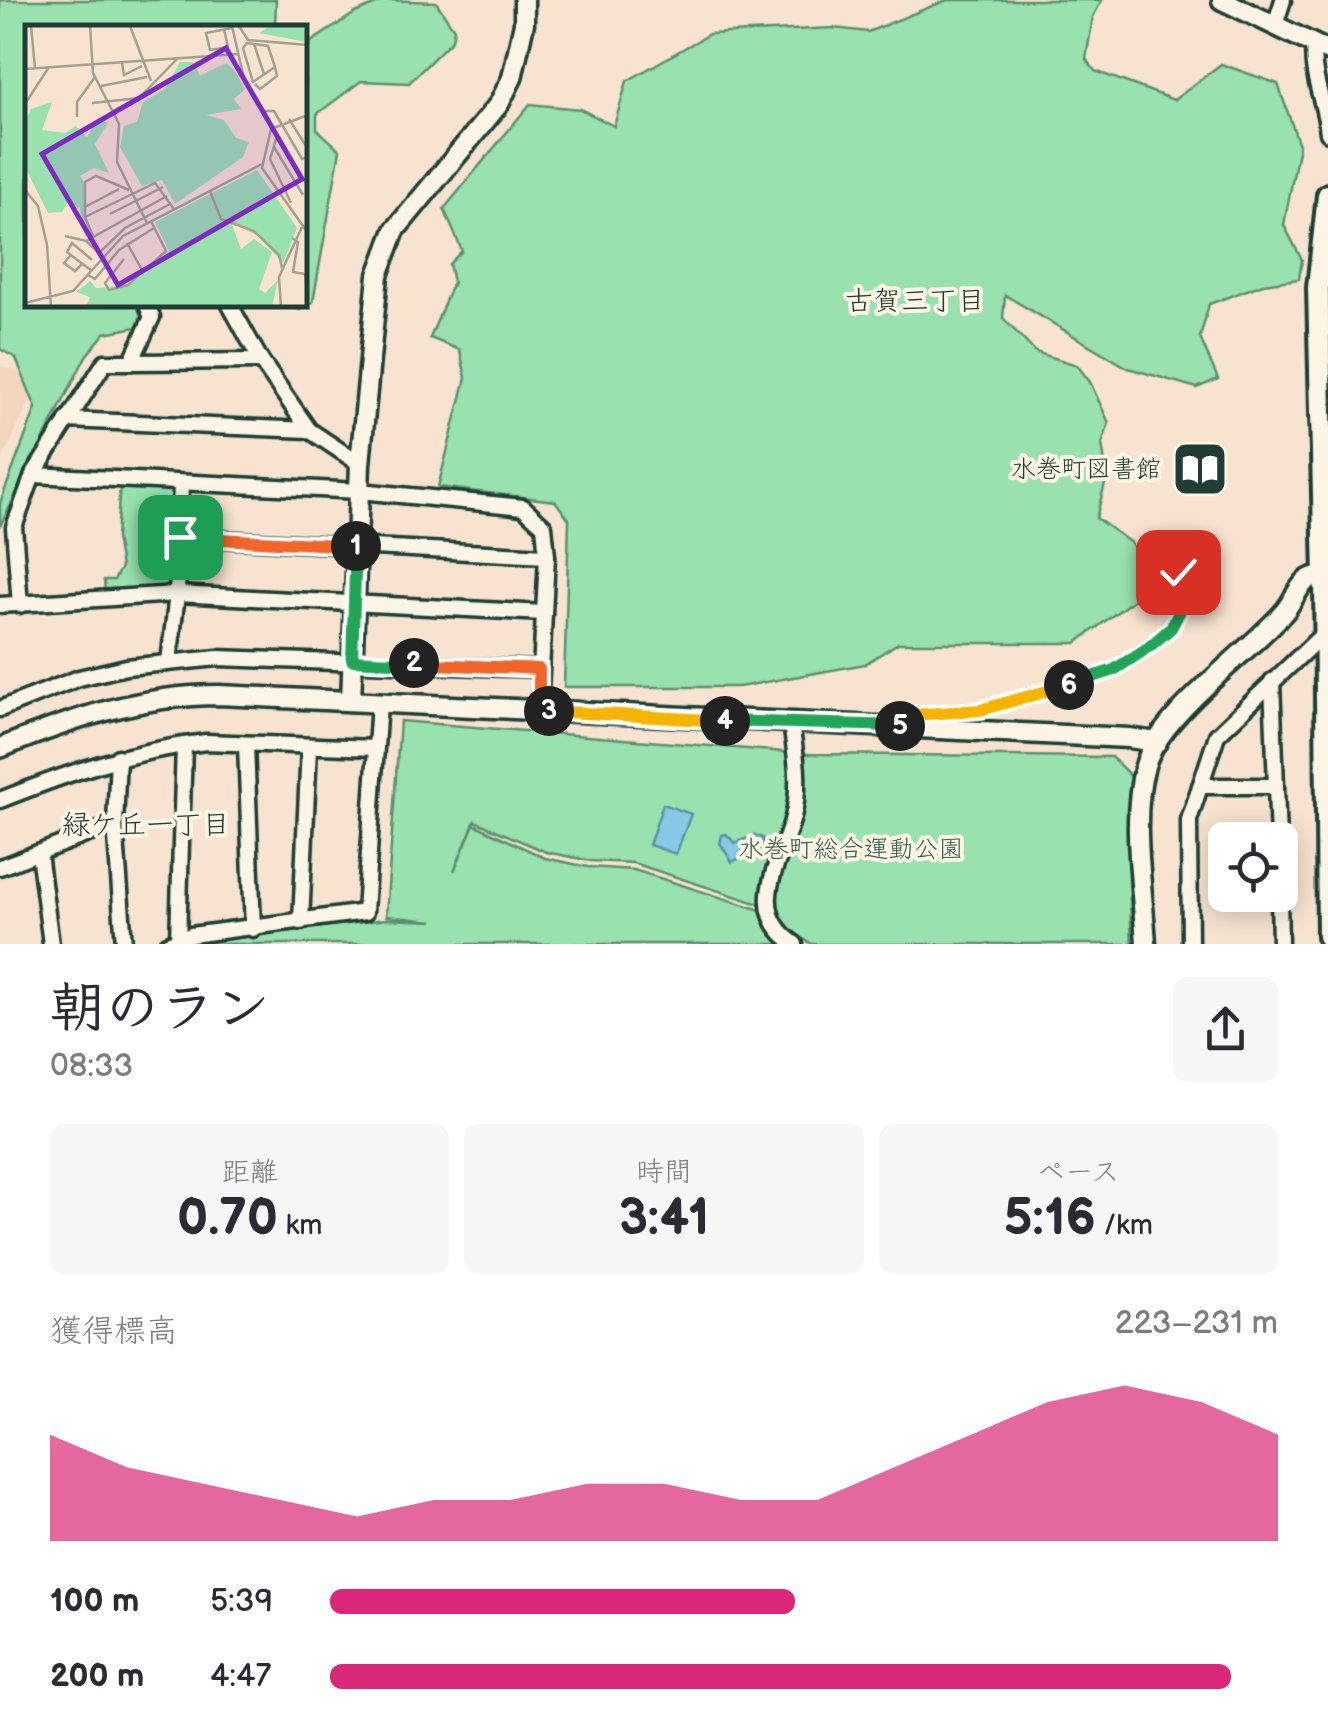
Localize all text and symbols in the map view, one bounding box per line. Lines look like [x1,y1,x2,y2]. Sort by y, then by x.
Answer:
inset map [25,25,308,308]
district label: 古賀三丁目 [845,285,985,318]
library icon: 水巻町図書館 [1170,439,1230,499]
place label: 水巻町図書館 [1011,454,1161,485]
pin [138,495,223,580]
icon: arrive [153,510,208,565]
pin: 1 [331,521,381,571]
text: 1 [350,529,362,562]
pin [1136,530,1221,615]
icon: check [1151,545,1206,600]
pin: 2 [389,638,439,688]
text: 2 [406,646,422,679]
pin: 6 [1044,660,1094,710]
text: 6 [1061,668,1077,701]
pin: 3 [524,686,574,736]
text: 3 [541,694,557,727]
pin: 4 [700,696,750,746]
pin: 5 [875,701,925,751]
text: 4 [717,704,733,737]
text: 5 [892,709,908,742]
district label: 緑ケ丘一丁目 [62,809,230,842]
map controls [1208,822,1298,912]
button: locate [1208,822,1298,912]
park label: 水巻町総合運動公園 [738,834,964,865]
text: 朝のラン [50,976,270,1043]
button: share [1173,977,1278,1082]
text: 08:33 [50,1047,133,1086]
text: 距離 [222,1156,278,1189]
text: 時間 [636,1156,692,1189]
text: ペース [1037,1156,1119,1189]
text: 0.70 [177,1189,278,1249]
text: 3:41 [619,1189,709,1249]
text: 5:16 [1004,1189,1096,1249]
text: km [278,1209,322,1242]
text: /km [1096,1209,1153,1242]
text: 223–231 m [1115,1304,1278,1343]
text: 獲得標高 [50,1312,178,1351]
text: 100 m [50,1582,139,1621]
text: 5:39 [210,1582,273,1621]
text: 200 m [50,1657,144,1696]
text: 4:47 [210,1657,271,1696]

